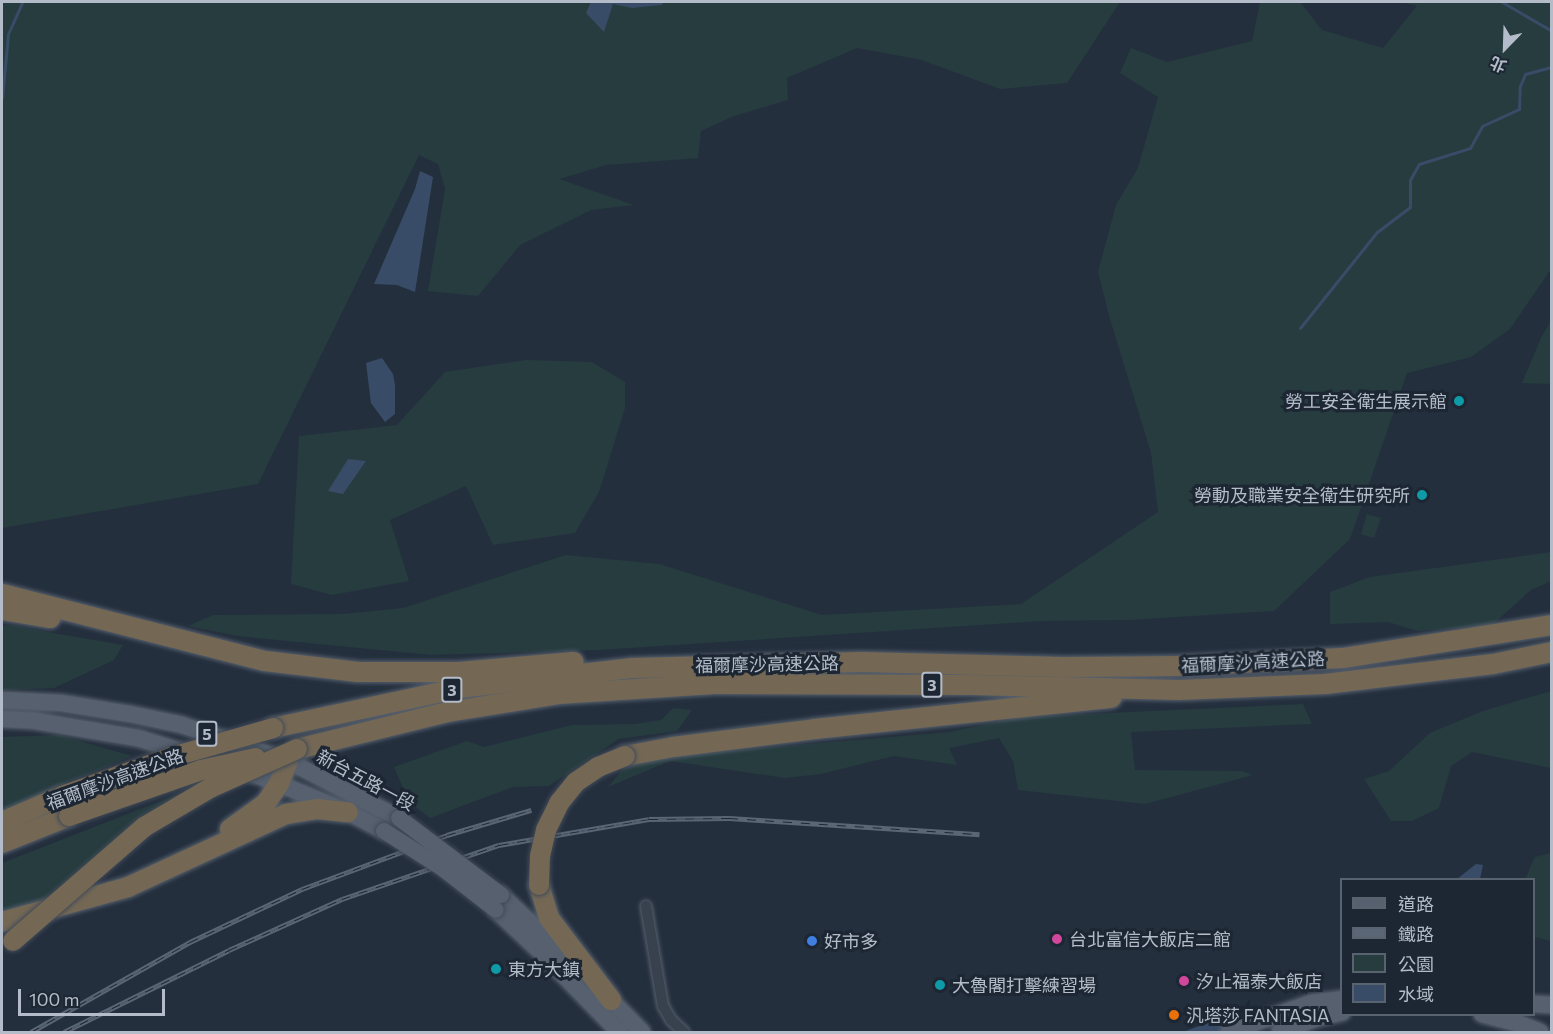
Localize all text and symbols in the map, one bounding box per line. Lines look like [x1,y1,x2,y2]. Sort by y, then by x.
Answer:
north arrow [1475,18,1535,78]
text: 北 [1487,53,1509,77]
place label: 勞工安全衛生展示館 [1285,390,1447,412]
marker: 勞工安全衛生展示館 [1452,394,1466,408]
place label: 勞動及職業安全衛生研究所 [1194,484,1410,506]
marker: 勞動及職業安全衛生研究所 [1415,488,1429,502]
street label: 福爾摩沙高速公路 [1181,647,1325,677]
street label: 福爾摩沙高速公路 [695,652,839,676]
road number: 3 [920,672,944,698]
road number: 3 [440,677,464,703]
road number: 5 [195,721,219,747]
street label: 福爾摩沙高速公路 [44,744,186,814]
street label: 新台五路一段 [313,745,419,815]
legend [1340,878,1535,1016]
text: 道路 [1398,893,1434,915]
text: 鐵路 [1398,923,1434,945]
place label: 台北富信大飯店二館 [1069,928,1231,950]
place label: 好市多 [824,930,878,952]
marker: 台北富信大飯店二館 [1050,932,1064,946]
marker: 好市多 [805,934,819,948]
text: 公園 [1398,953,1434,975]
place label: 東方大鎮 [508,958,580,980]
marker: 東方大鎮 [489,962,503,976]
place label: 汐止福泰大飯店 [1196,970,1322,992]
place label: 大魯閣打擊練習場 [952,974,1096,996]
marker: 汐止福泰大飯店 [1177,974,1191,988]
scale bar [21,977,168,1015]
marker: 大魯閣打擊練習場 [933,978,947,992]
text: 水域 [1398,983,1434,1005]
text: 100 m [29,988,79,1010]
place label: 汎塔莎 FANTASIA [1186,1004,1329,1026]
marker: 汎塔莎 FANTASIA [1167,1008,1181,1022]

